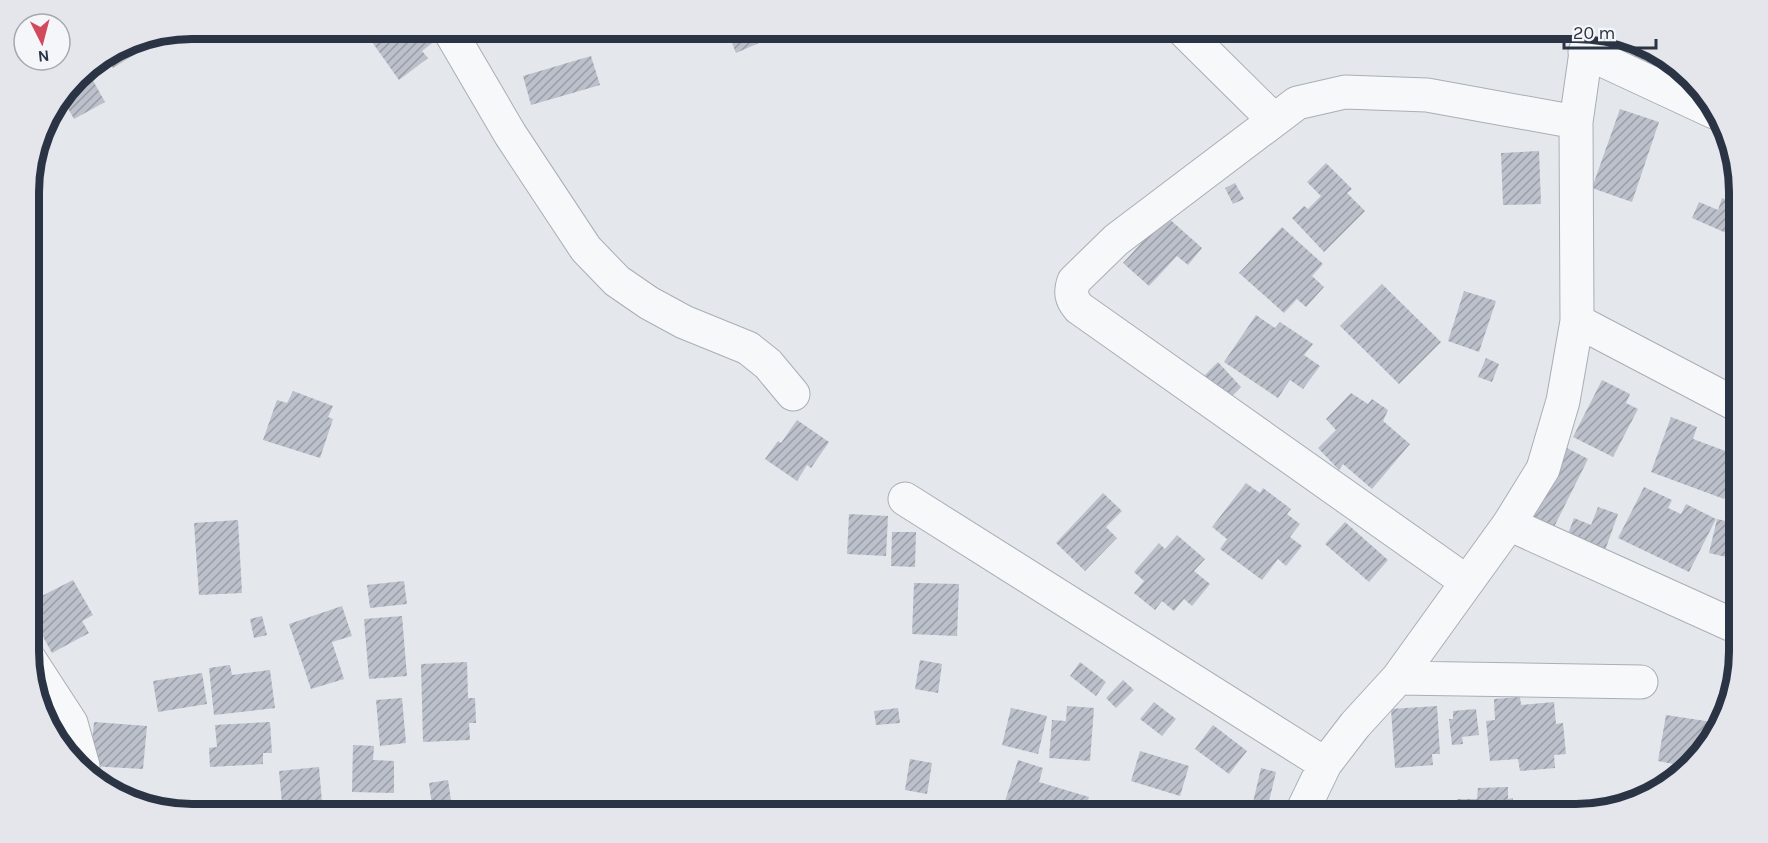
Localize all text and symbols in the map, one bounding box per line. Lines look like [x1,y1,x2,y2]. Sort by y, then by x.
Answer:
north arrow [12,12,72,72]
scale bar [1564,12,1656,50]
text: 20 m [1573,22,1615,44]
text: N [37,46,50,66]

